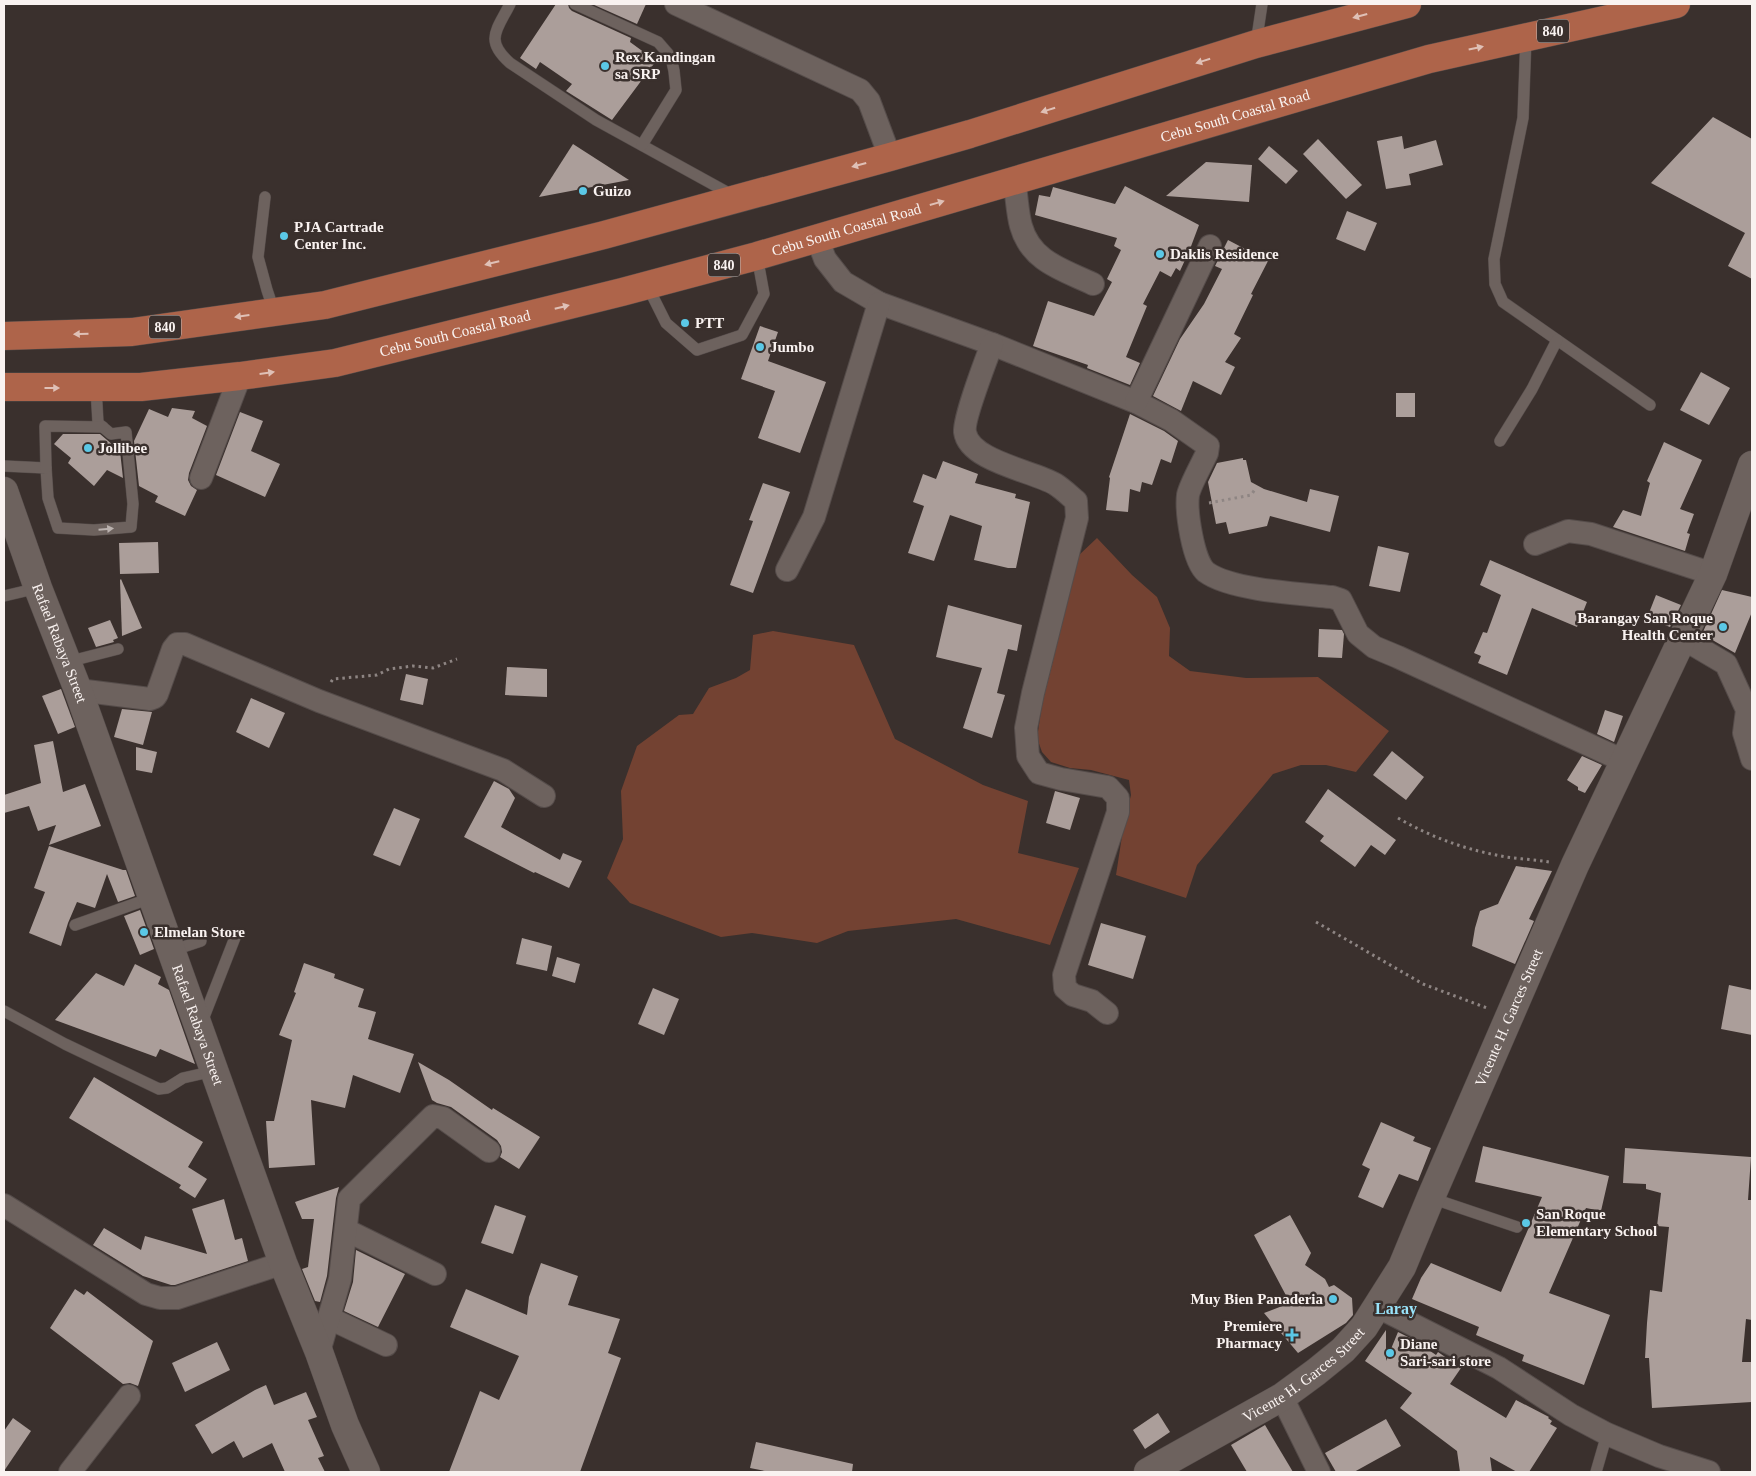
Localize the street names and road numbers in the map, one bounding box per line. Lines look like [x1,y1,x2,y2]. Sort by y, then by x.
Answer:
road number: 840 [1537,20,1569,42]
street label: Cebu South Coastal Road [1159,86,1312,145]
street label: Cebu South Coastal Road [770,200,923,259]
road number: 840 [708,254,740,276]
street label: Cebu South Coastal Road [378,307,532,360]
road number: 840 [149,316,181,338]
street label: Rafael Rabaya Street [29,581,90,706]
street label: Vicente H. Garces Street [1472,946,1546,1089]
street label: Rafael Rabaya Street [169,962,227,1088]
street label: Vicente H. Garces Street [1240,1324,1368,1425]

